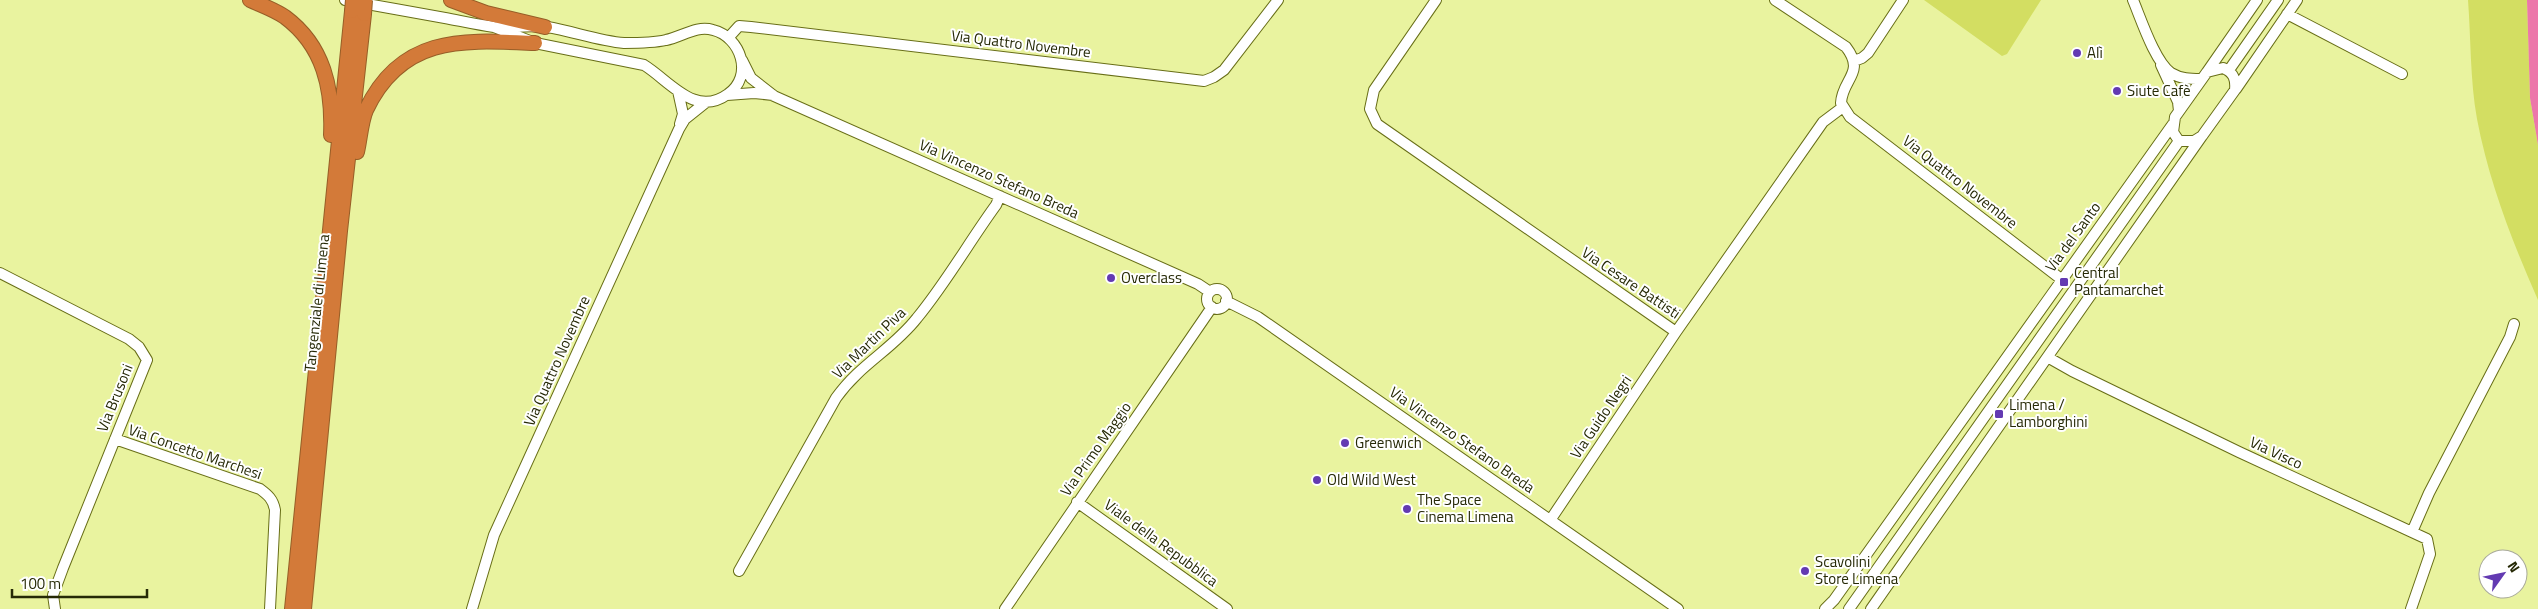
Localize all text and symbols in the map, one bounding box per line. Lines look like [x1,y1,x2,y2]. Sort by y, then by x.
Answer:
street label: Via Quattro Novembre [950,24,1092,63]
place label: Alì [2087,41,2103,64]
marker: Alì [2071,47,2083,59]
place label: Siute Cafè [2127,79,2191,102]
marker: Siute Cafè [2111,85,2123,97]
street label: Via Quattro Novembre [1898,129,2023,234]
street label: Via Vincenzo Stefano Breda [916,133,1083,224]
street label: Via del Santo [2039,197,2106,277]
street label: Tangenziale di Limena [298,233,335,373]
street label: Via Cesare Battisti [1577,241,1685,324]
place label: Central Pantamarchet [2074,261,2164,301]
place label: Overclass [1121,266,1182,289]
marker: Overclass [1105,272,1117,284]
marker: Central Pantamarchet [2058,276,2070,288]
street label: Via Quattro Novembre [517,292,596,430]
street label: Via Martin Piva [827,301,911,384]
street label: Via Brusoni [90,360,139,435]
street label: Via Guido Negri [1564,370,1637,463]
street label: Via Vincenzo Stefano Breda [1385,381,1540,499]
place label: Limena / Lamborghini [2009,393,2088,433]
street label: Via Primo Maggio [1054,397,1137,501]
marker: Limena / Lamborghini [1993,408,2005,420]
street label: Via Concetto Marchesi [125,418,265,485]
street label: Via Visco [2246,430,2307,475]
place label: Greenwich [1355,431,1422,454]
marker: Greenwich [1339,437,1351,449]
place label: Old Wild West [1327,468,1416,491]
marker: Old Wild West [1311,474,1323,486]
place label: The Space Cinema Limena [1417,488,1514,528]
street label: Viale della Repubblica [1099,493,1224,592]
marker: The Space Cinema Limena [1401,503,1413,515]
north arrow [2478,549,2528,599]
place label: Scavolini Store Limena [1815,550,1899,590]
text: N [2503,557,2526,576]
marker: Scavolini Store Limena [1799,565,1811,577]
scale bar [12,566,148,598]
text: 100 m [20,572,61,595]

